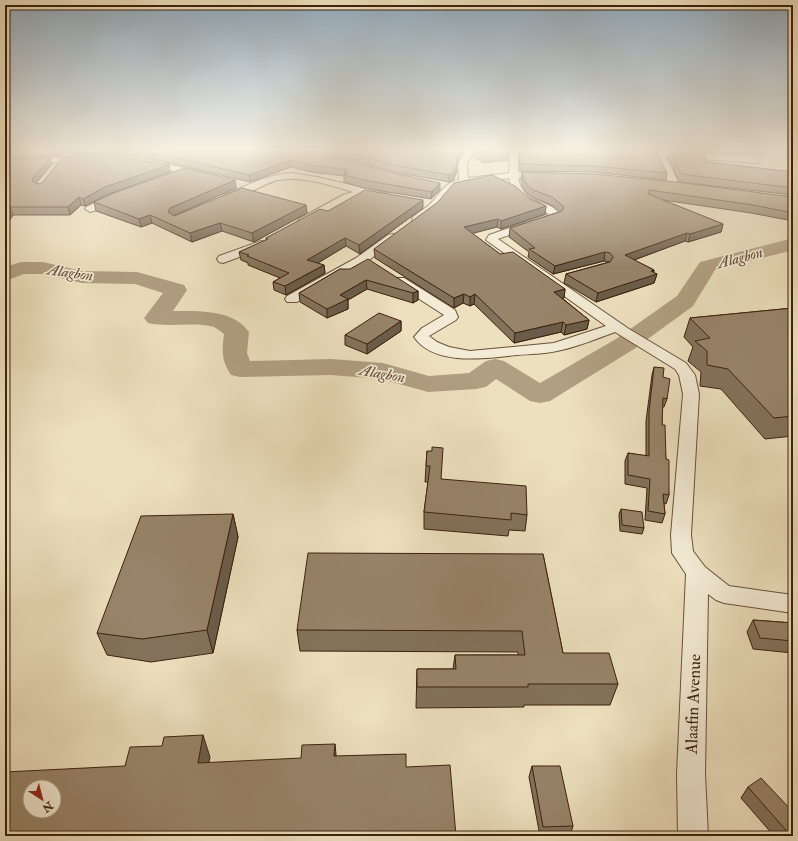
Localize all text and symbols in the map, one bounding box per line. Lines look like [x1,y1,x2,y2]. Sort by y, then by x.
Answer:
water label: Alagbon [713,243,765,274]
water label: Alagbon [44,260,94,286]
water label: Alagbon [356,360,406,387]
street label: Alaafin Avenue [681,654,705,755]
north arrow [22,779,62,819]
text: N [39,798,56,816]

